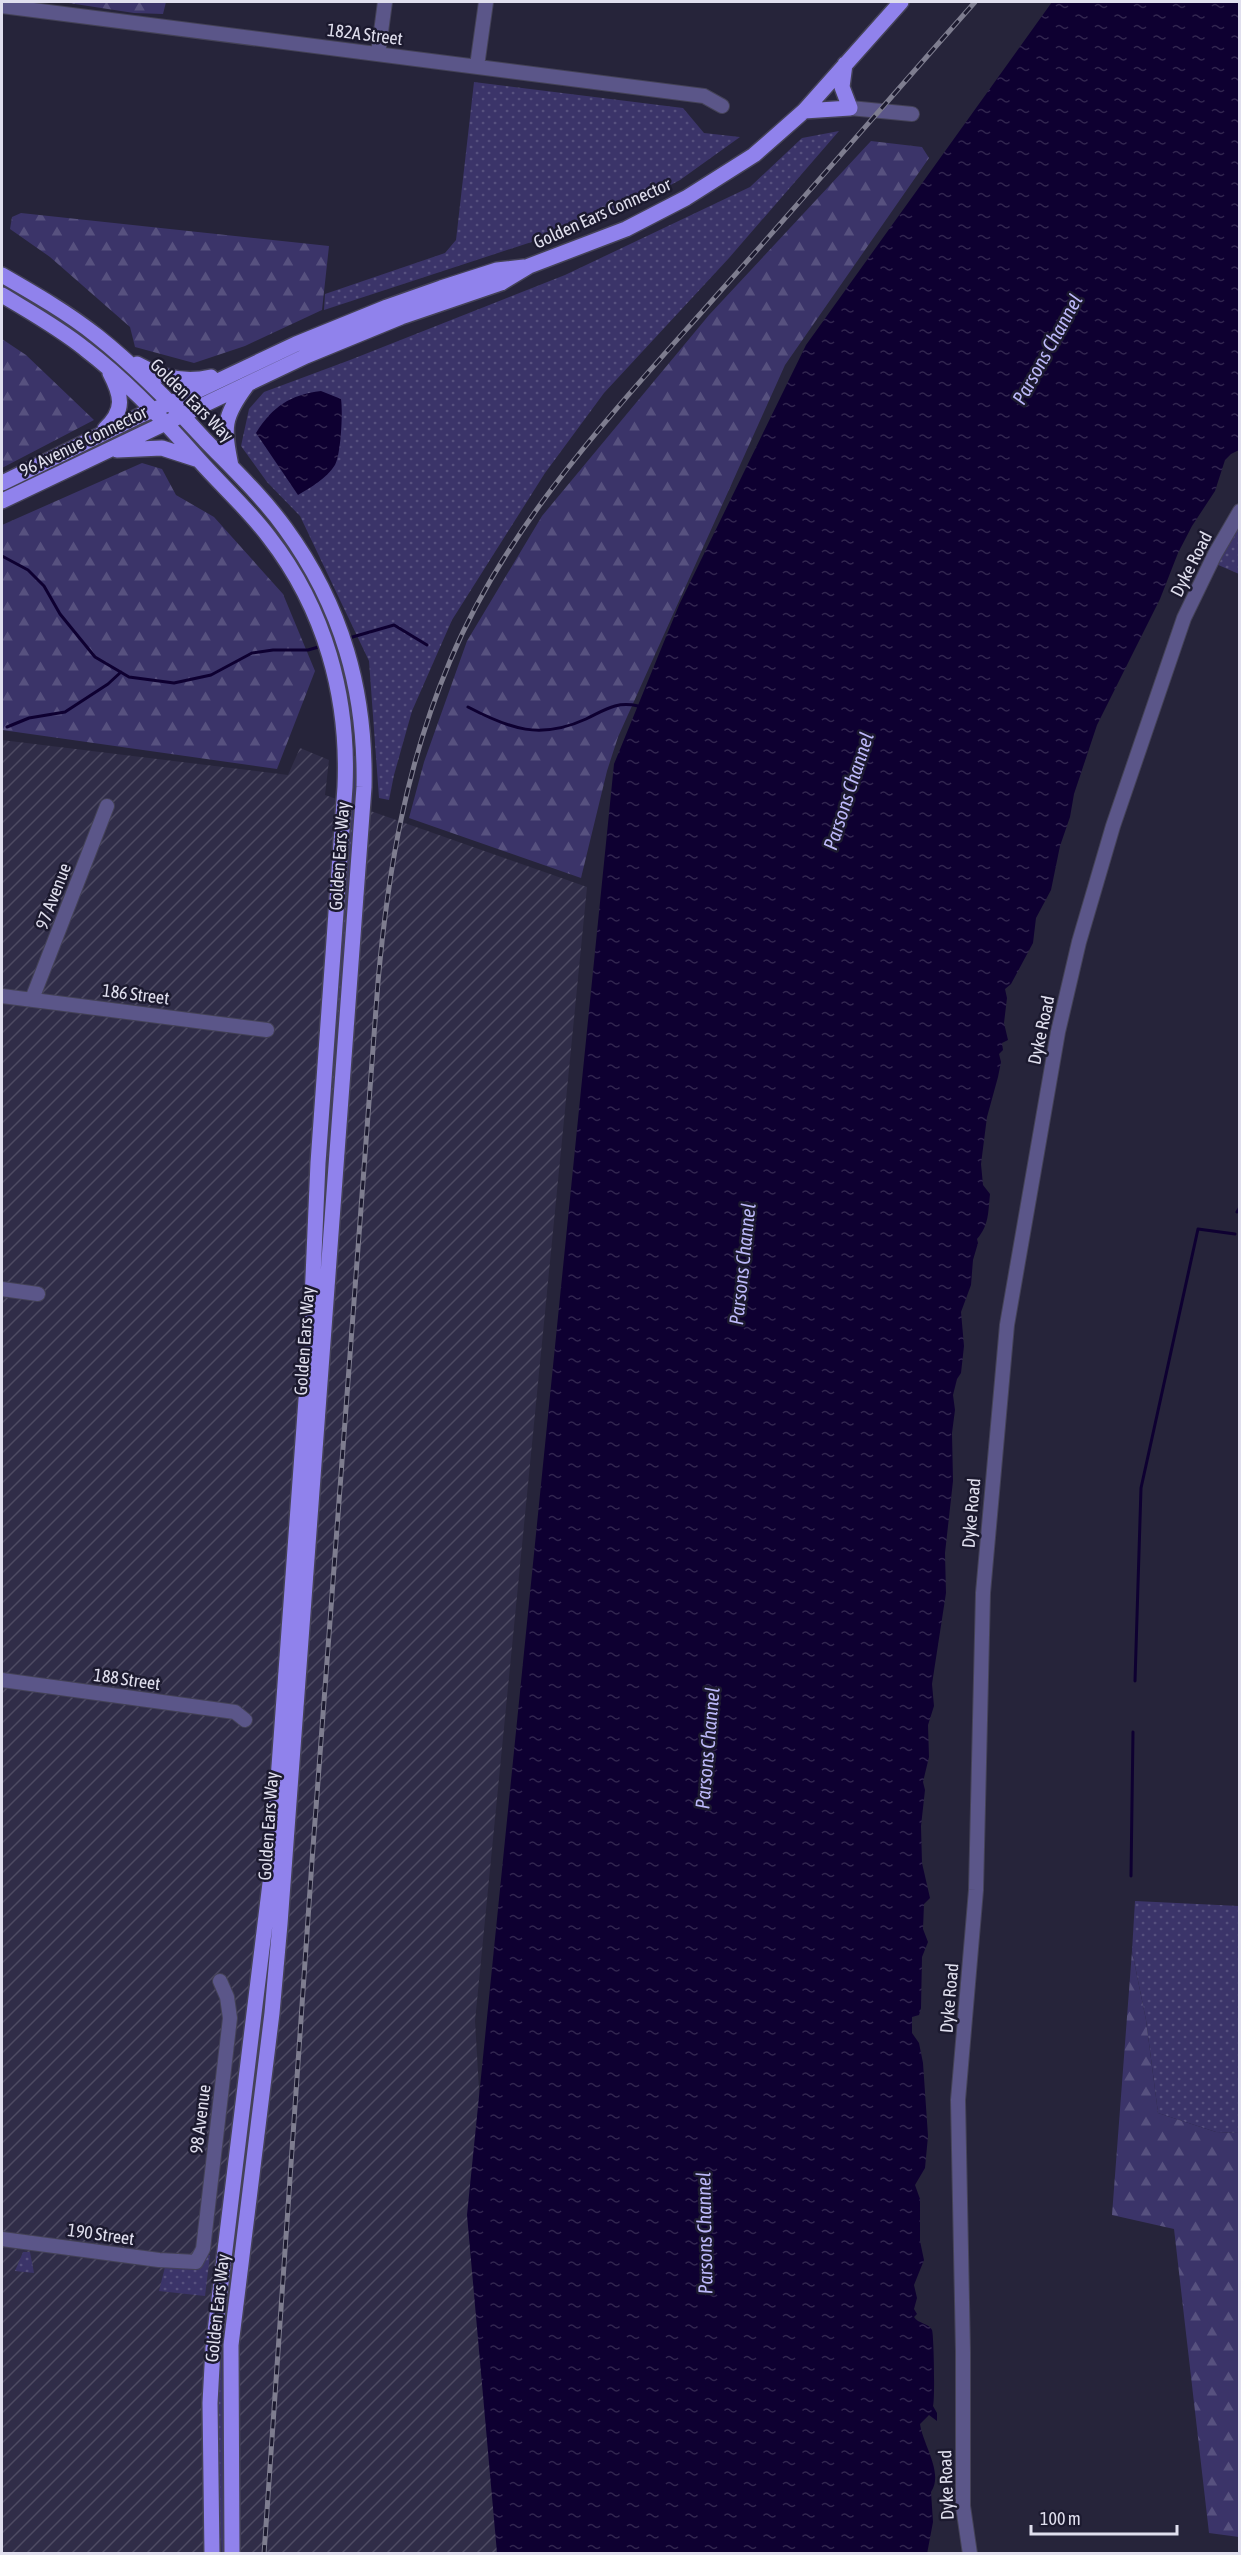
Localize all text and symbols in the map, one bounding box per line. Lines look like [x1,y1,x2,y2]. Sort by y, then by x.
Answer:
street label: 182A Street [326,19,404,49]
street label: Golden Ears Connector [530,173,675,253]
water label: Parsons Channel [1007,290,1087,408]
street label: Golden Ears Way [146,354,238,446]
street label: 96 Avenue Connector [16,401,151,481]
street label: Dyke Road [1166,528,1216,600]
water label: Parsons Channel [818,729,878,853]
street label: Golden Ears Way [325,801,353,911]
street label: 97 Avenue [31,860,75,932]
street label: 186 Street [101,979,171,1009]
street label: Dyke Road [1023,994,1059,1066]
water label: Parsons Channel [724,1202,760,1326]
street label: Golden Ears Way [290,1286,318,1396]
street label: Dyke Road [957,1477,985,1549]
street label: 188 Street [92,1664,162,1694]
water label: Parsons Channel [690,1686,724,1810]
street label: Golden Ears Way [254,1771,282,1881]
street label: Dyke Road [935,1962,963,2034]
street label: 98 Avenue [185,2083,215,2155]
water label: Parsons Channel [691,2172,717,2294]
street label: 190 Street [66,2219,136,2249]
street label: Golden Ears Way [201,2253,233,2363]
street label: Dyke Road [934,2450,958,2520]
scale bar [1031,2498,1176,2536]
text: 100 m [1040,2508,1081,2529]

